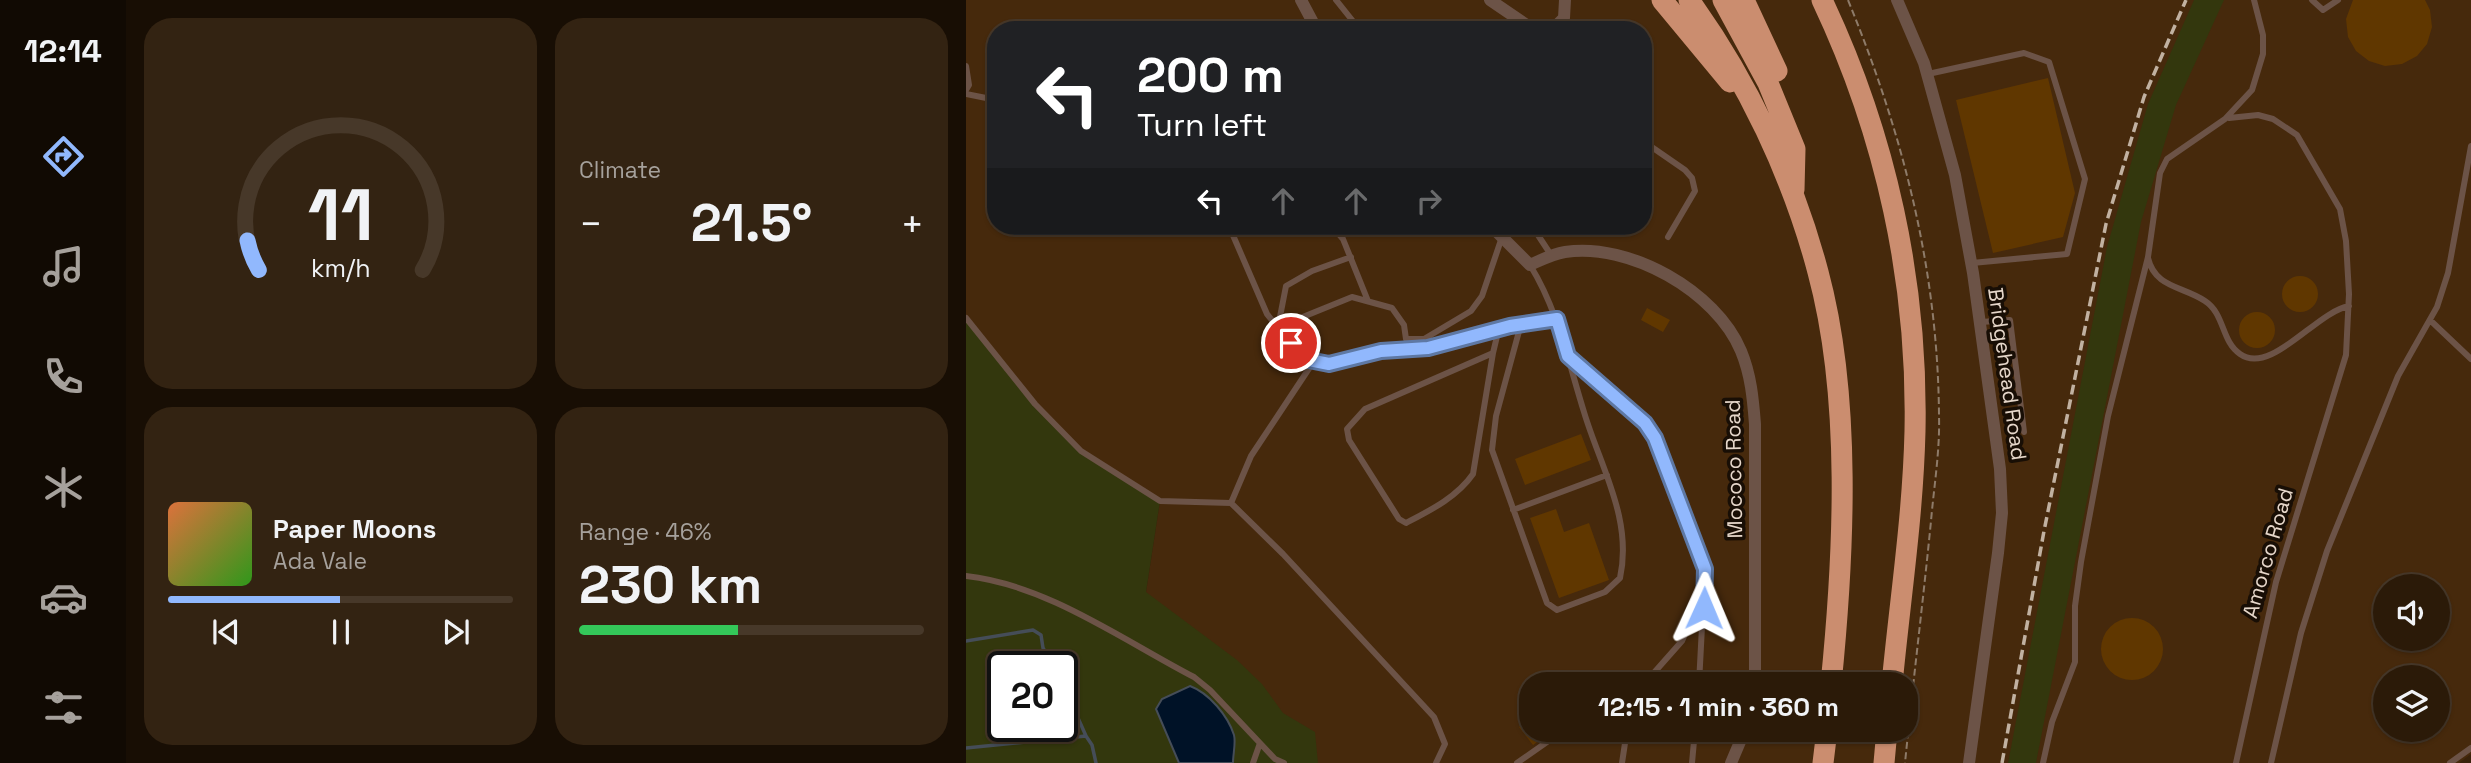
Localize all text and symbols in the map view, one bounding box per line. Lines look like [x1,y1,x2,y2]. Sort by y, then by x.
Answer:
text: 12:14 [24,31,102,71]
text: 200 m [1137,44,1284,106]
icon: left [1022,49,1113,140]
text: Turn left [1137,105,1267,145]
icon: directions [39,132,88,181]
text: Climate [579,155,661,185]
text: 11 [308,168,373,261]
icon: left [1191,182,1229,220]
icon: ahead [1264,182,1302,220]
icon: ahead [1337,182,1375,220]
icon: right [1410,182,1448,220]
text: 21.5° [691,190,812,256]
text: − [579,200,603,248]
text: + [900,200,924,248]
icon: music [39,242,88,291]
text: km/h [311,251,370,283]
street label: Bridgehead Road [1982,286,2033,462]
pin [1261,313,1321,373]
icon: arrive [1272,324,1310,362]
icon: phone [39,352,88,401]
street label: Mococo Road [1719,399,1748,539]
icon: climate [39,463,88,512]
street label: Amorco Road [2236,485,2299,621]
text: Paper Moons [273,512,436,546]
text: Range · 46% [579,517,712,547]
text: Ada Vale [273,546,367,576]
text: 230 km [579,552,762,618]
position arrow [1667,571,1741,645]
icon: car [39,573,88,622]
map controls [2373,574,2450,742]
button: sound [2373,574,2450,651]
icon: previous [207,613,245,651]
icon: pause [322,613,360,651]
icon: next [437,613,475,651]
speed limit sign: 20 [987,651,1078,742]
button: layers [2373,665,2450,742]
icon: filters [39,683,88,732]
text: 12:15 · 1 min · 360 m [1598,690,1839,724]

